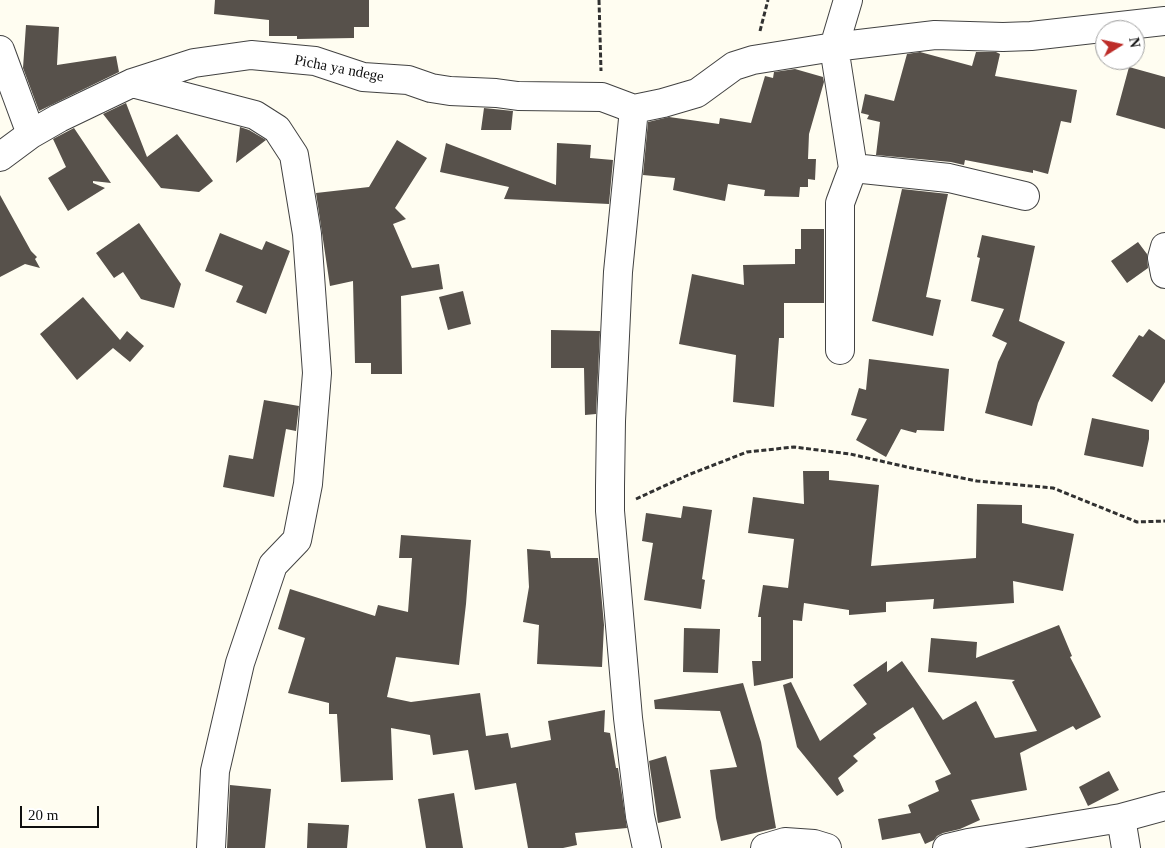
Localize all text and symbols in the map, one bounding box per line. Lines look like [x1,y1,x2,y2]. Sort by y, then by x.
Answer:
north arrow [1095,20,1145,70]
text: N [1126,36,1143,49]
street label: Picha ya ndege [293,52,385,86]
scale bar [22,796,101,828]
text: 20 m [28,807,58,823]

